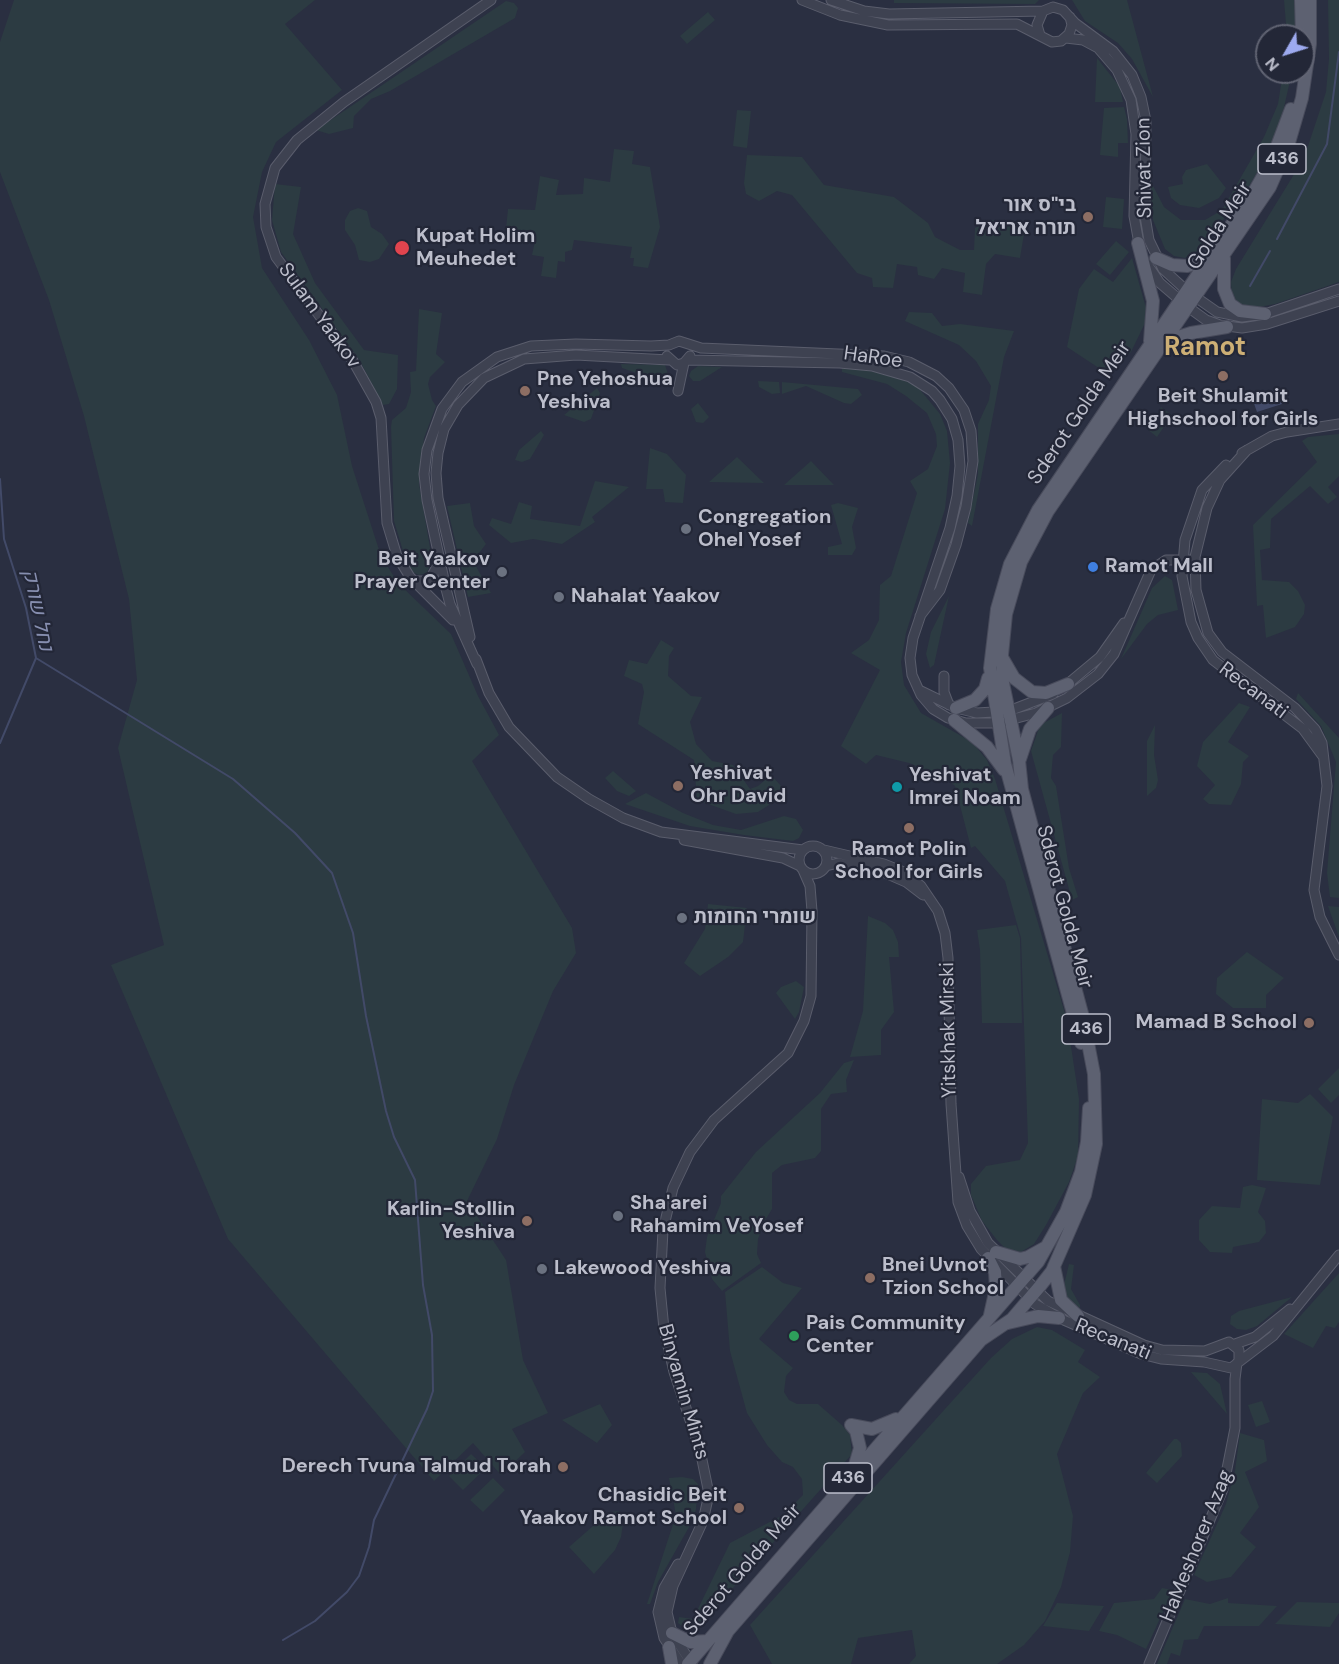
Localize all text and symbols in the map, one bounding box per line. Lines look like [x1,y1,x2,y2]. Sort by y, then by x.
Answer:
north arrow [1255,24,1315,84]
text: N [1260,53,1284,76]
street label: Shivat Zion [1132,117,1158,219]
road number: 436 [1258,144,1306,174]
street label: Golda Meir [1183,177,1257,275]
place label: בי"ס אור תורה אריאל [975,194,1076,241]
marker: בי"ס אור תורה אריאל [1081,210,1095,224]
place label: Kupat Holim Meuhedet [416,225,535,272]
marker: Kupat Holim Meuhedet [393,239,411,257]
street label: Sulam Yaakov [273,259,365,373]
district label: Ramot [1164,332,1246,364]
street label: Sderot Golda Meir [1023,337,1137,489]
street label: HaRoe [842,342,904,374]
place label: Pne Yehoshua Yeshiva [537,368,673,415]
marker: Beit Shulamit Highschool for Girls [1216,369,1230,383]
marker: Pne Yehoshua Yeshiva [518,384,532,398]
place label: Beit Shulamit Highschool for Girls [1128,385,1318,432]
place label: Congregation Ohel Yosef [698,506,831,553]
marker: Congregation Ohel Yosef [679,522,693,536]
place label: Beit Yaakov Prayer Center [354,548,490,595]
place label: Ramot Mall [1105,555,1213,579]
marker: Ramot Mall [1086,560,1100,574]
marker: Beit Yaakov Prayer Center [495,565,509,579]
water label: נחל שורק [16,567,58,653]
place label: Nahalat Yaakov [571,585,720,609]
marker: Nahalat Yaakov [552,590,566,604]
street label: Recanati [1214,657,1292,725]
place label: Yeshivat Ohr David [690,762,786,809]
place label: Yeshivat Imrei Noam [909,764,1021,811]
marker: Yeshivat Ohr David [671,779,685,793]
marker: Yeshivat Imrei Noam [890,780,904,794]
marker: Ramot Polin School for Girls [902,821,916,835]
street label: Sderot Golda Meir [1031,823,1097,991]
place label: Ramot Polin School for Girls [835,838,983,885]
place label: שומרי החומות [694,906,816,930]
marker: שומרי החומות [675,911,689,925]
street label: Yitskhak Mirski [936,962,962,1098]
place label: Mamad B School [1135,1011,1297,1035]
road number: 436 [1062,1014,1110,1044]
marker: Mamad B School [1302,1016,1316,1030]
place label: Sha'arei Rahamim VeYosef [630,1192,804,1239]
place label: Karlin-Stollin Yeshiva [387,1198,515,1245]
marker: Sha'arei Rahamim VeYosef [611,1209,625,1223]
marker: Karlin-Stollin Yeshiva [520,1214,534,1228]
place label: Bnei Uvnot Tzion School [882,1254,1004,1301]
place label: Lakewood Yeshiva [554,1257,731,1281]
marker: Lakewood Yeshiva [535,1262,549,1276]
marker: Bnei Uvnot Tzion School [863,1271,877,1285]
place label: Pais Community Center [806,1312,966,1359]
street label: Recanati [1072,1314,1154,1366]
street label: Binyamin Mints [652,1321,714,1463]
marker: Pais Community Center [787,1329,801,1343]
place label: Derech Tvuna Talmud Torah [282,1455,551,1479]
marker: Derech Tvuna Talmud Torah [556,1460,570,1474]
road number: 436 [824,1463,872,1493]
street label: HaMeshorer Azag [1156,1467,1238,1625]
place label: Chasidic Beit Yaakov Ramot School [520,1484,727,1531]
street label: Sderot Golda Meir [679,1499,807,1641]
marker: Chasidic Beit Yaakov Ramot School [732,1501,746,1515]

